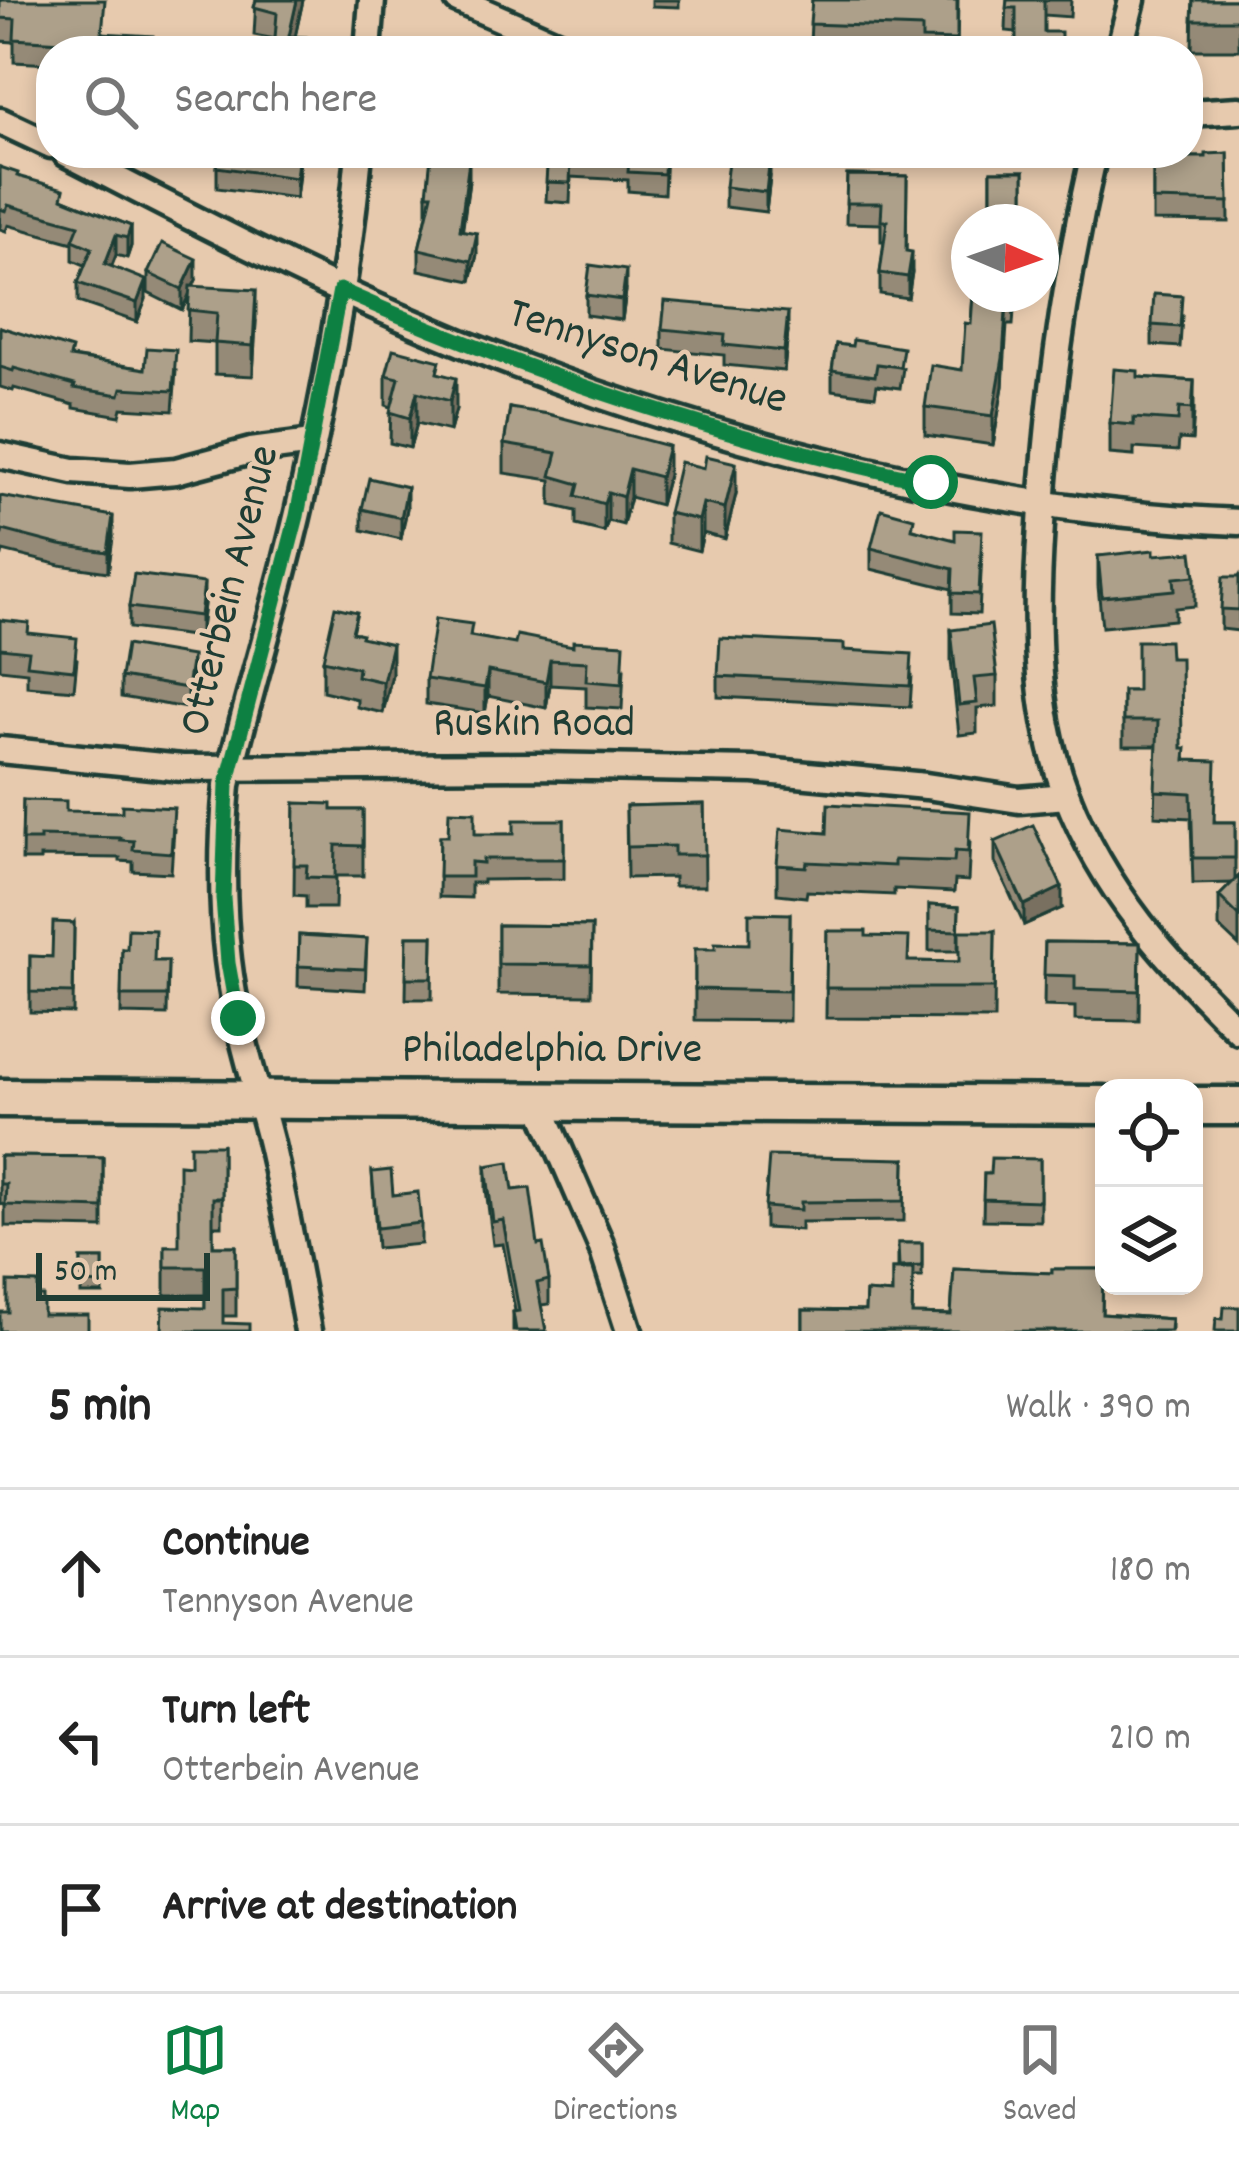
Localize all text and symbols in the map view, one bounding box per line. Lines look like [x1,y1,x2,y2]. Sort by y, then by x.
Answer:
search box [36,36,1203,168]
icon: search [78,69,144,135]
text: Search here [174,70,377,134]
north arrow [951,204,1059,312]
street label: Tennyson Avenue [499,284,795,434]
street label: Otterbein Avenue [165,439,299,743]
route start [904,455,958,509]
street label: Ruskin Road [433,694,635,758]
route end [211,991,265,1045]
street label: Philadelphia Drive [402,1020,702,1084]
map controls [1095,1079,1203,1295]
button: locate [1095,1079,1203,1187]
button: layers [1095,1187,1203,1295]
scale bar [36,1247,210,1300]
text: 50 m [54,1250,118,1297]
text: 5 min [48,1373,151,1445]
text: Walk · 390 m [1006,1382,1191,1437]
text: Continue [162,1513,310,1577]
icon: ahead [48,1540,114,1606]
text: 180 m [1110,1545,1191,1600]
text: Tennyson Avenue [162,1577,414,1632]
text: Turn left [162,1681,310,1745]
icon: left [48,1708,114,1774]
text: 210 m [1108,1713,1191,1768]
text: Otterbein Avenue [162,1745,420,1800]
icon: arrive [48,1876,114,1942]
text: Arrive at destination [162,1877,517,1941]
tab: Map [162,2017,228,2136]
tab: Directions [553,2017,678,2136]
tab: Saved [1003,2017,1077,2136]

